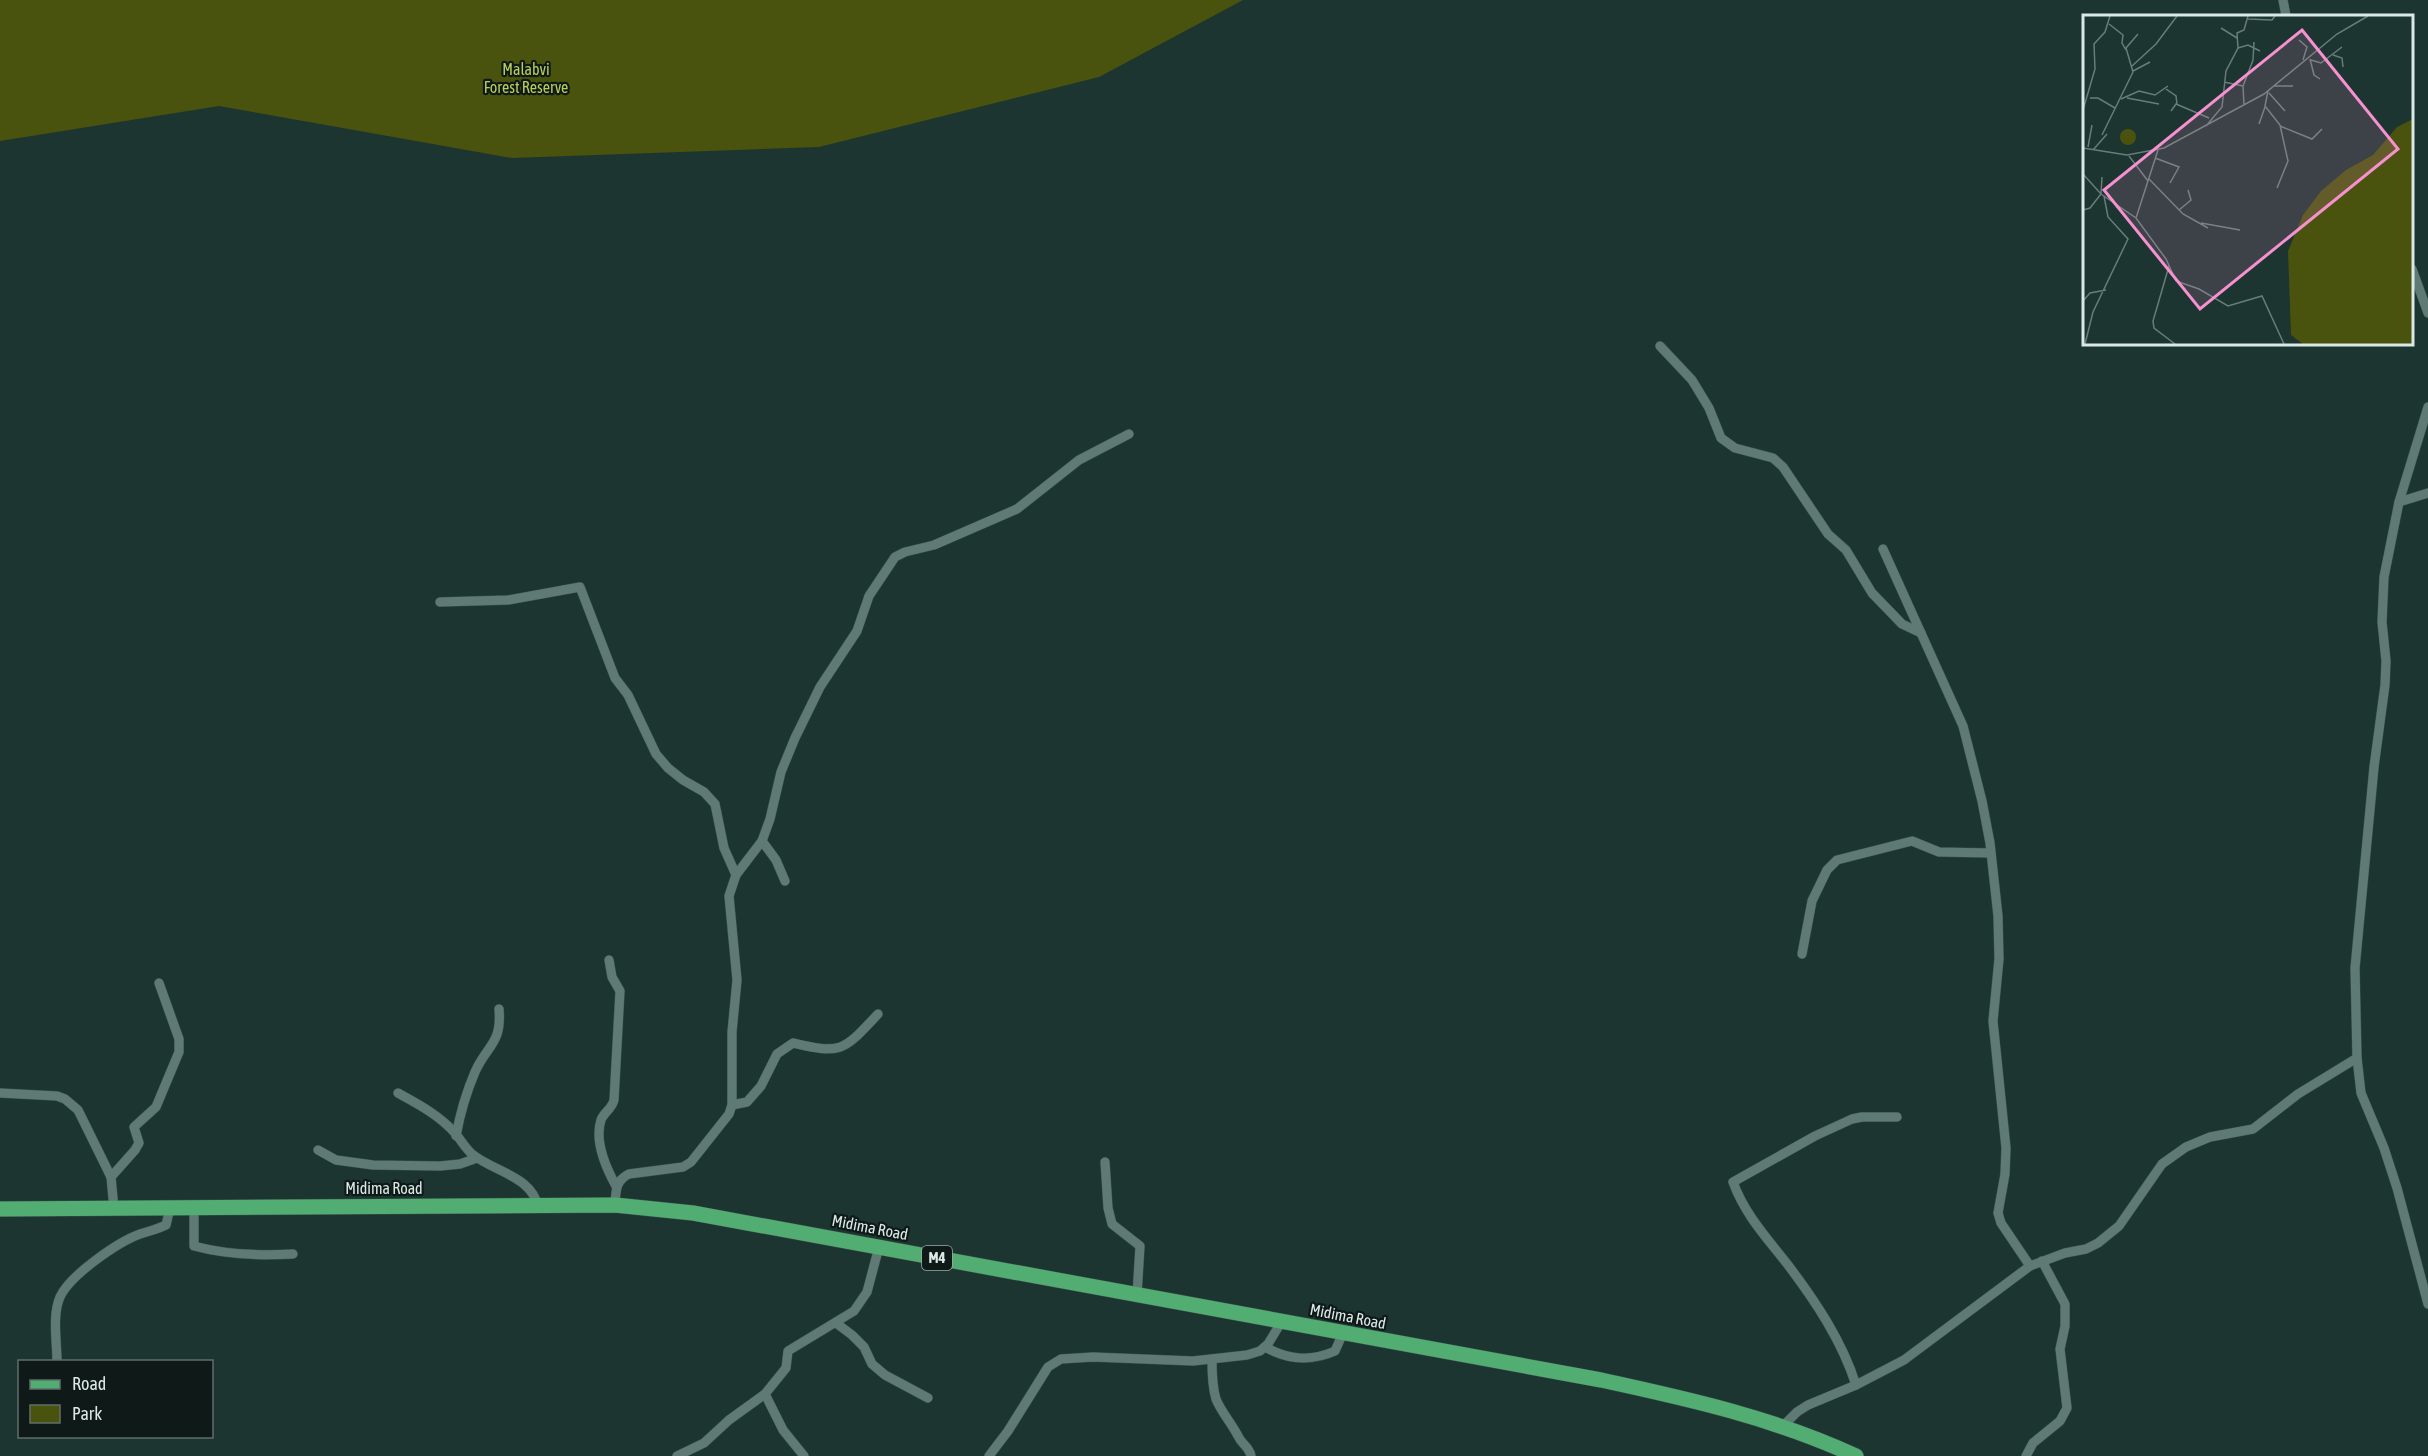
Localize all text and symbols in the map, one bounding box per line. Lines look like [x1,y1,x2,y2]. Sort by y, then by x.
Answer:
inset map [2083,15,2413,345]
park label: Malabvi Forest Reserve [484,60,568,96]
street label: Midima Road [345,1179,423,1197]
street label: Midima Road [830,1211,910,1243]
road number: M4 [922,1246,952,1270]
street label: Midima Road [1308,1300,1388,1332]
legend [18,1360,213,1438]
text: Road [72,1373,106,1394]
text: Park [72,1403,102,1424]

